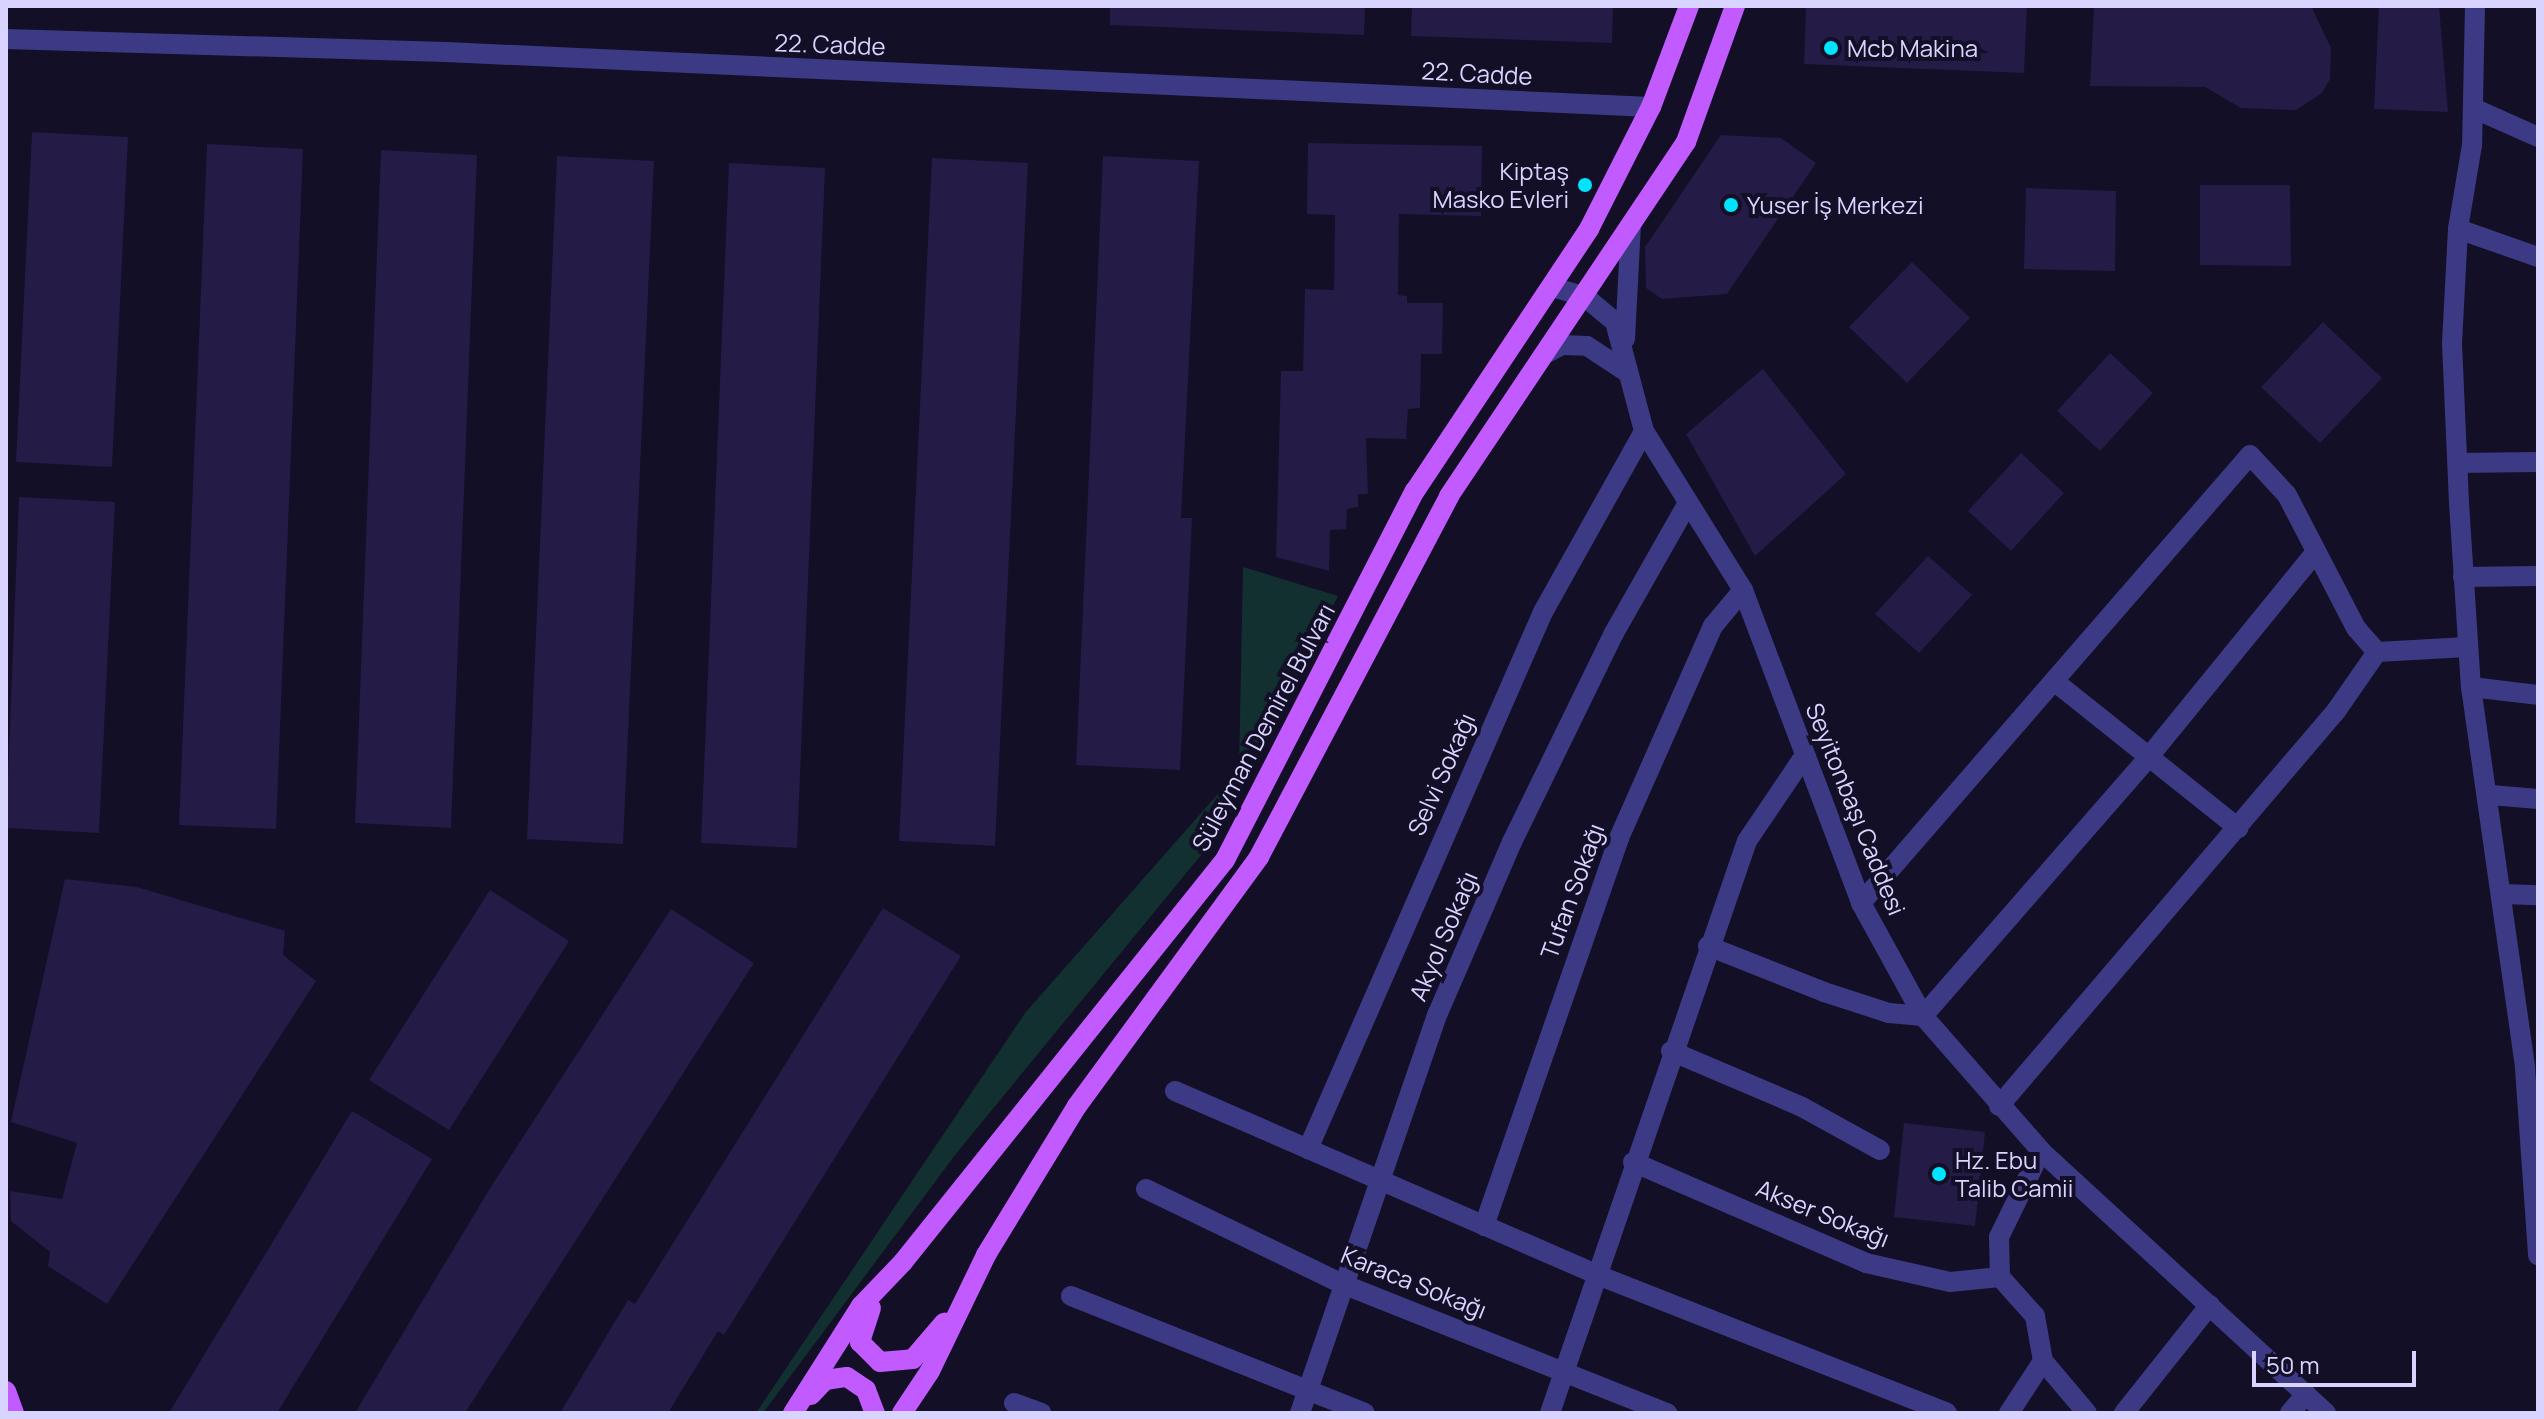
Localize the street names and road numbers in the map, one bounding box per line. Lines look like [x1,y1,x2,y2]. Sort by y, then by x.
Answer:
street label: 22. Cadde [774,28,886,60]
street label: 22. Cadde [1421,56,1533,90]
street label: Süleyman Demirel Bulvarı [1185,598,1341,856]
street label: Seyitonbaşı Caddesi [1800,699,1912,919]
street label: Selvi Sokağı [1401,708,1481,840]
street label: Tufan Sokağı [1534,819,1610,963]
street label: Akyol Sokağı [1403,867,1483,1005]
street label: Akser Sokağı [1752,1173,1894,1253]
street label: Karaca Sokağı [1337,1240,1491,1324]

